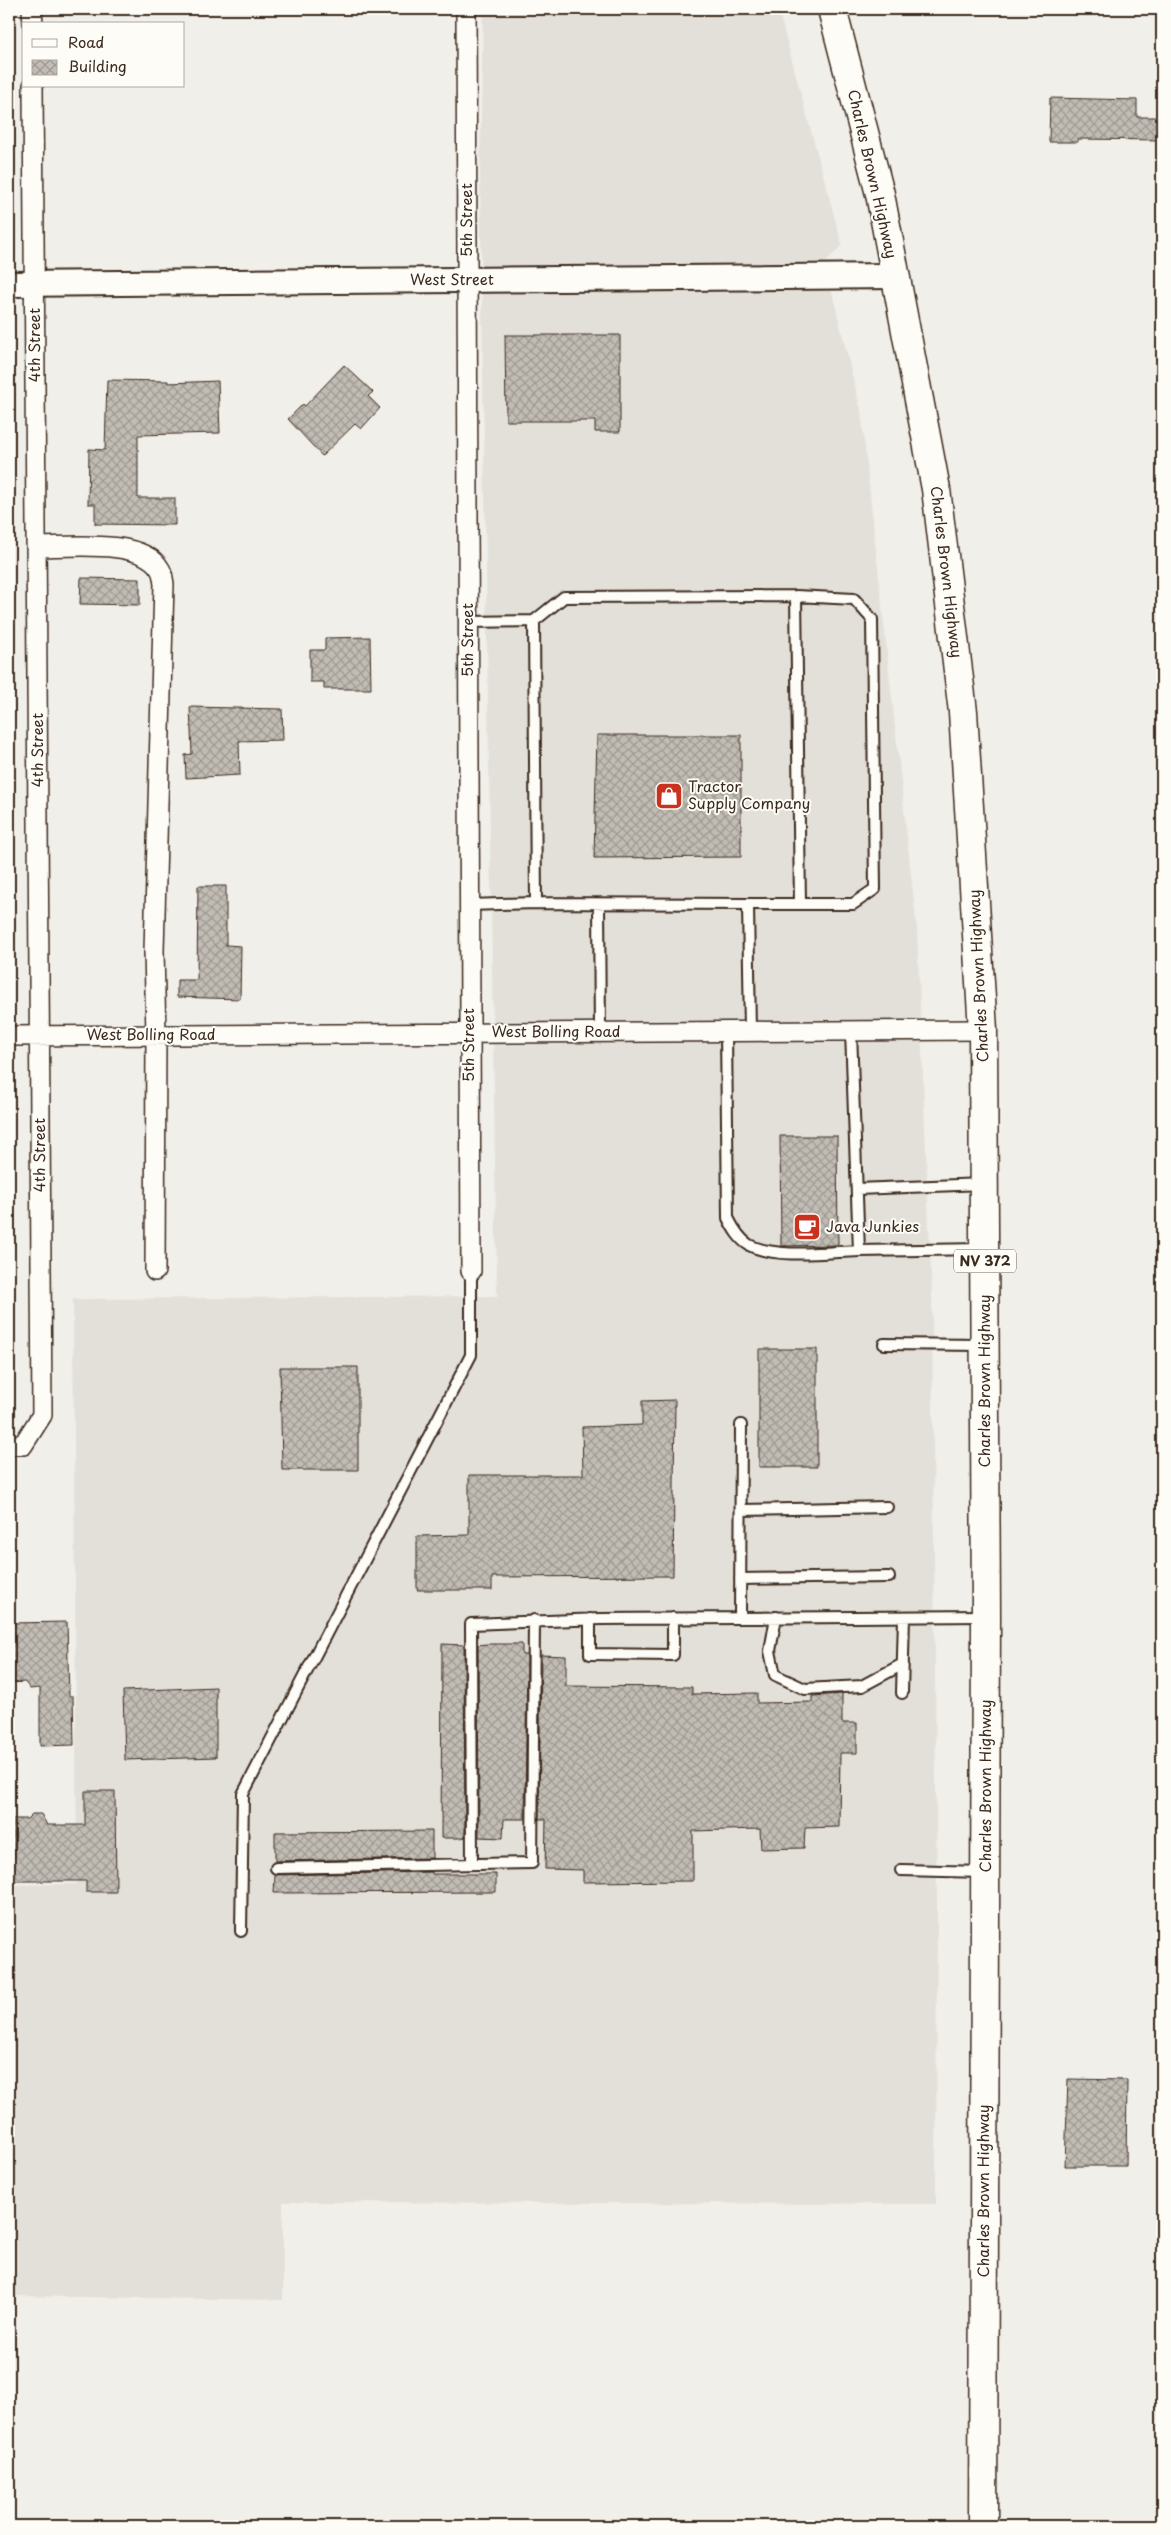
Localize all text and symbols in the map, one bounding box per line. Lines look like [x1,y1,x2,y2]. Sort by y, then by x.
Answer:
legend [22,22,185,88]
text: Road [68,30,104,53]
text: Building [68,54,127,77]
street label: Charles Brown Highway [843,87,904,260]
street label: 5th Street [454,183,477,257]
street label: West Street [410,267,494,290]
street label: 4th Street [22,308,45,382]
street label: Charles Brown Highway [926,485,969,659]
street label: 5th Street [455,603,478,677]
street label: 4th Street [25,713,48,787]
place label: Tractor Supply Company [688,774,810,814]
shop icon: Tractor Supply Company [654,781,684,811]
street label: Charles Brown Highway [961,889,994,1063]
street label: 5th Street [456,1008,479,1082]
street label: West Bolling Road [491,1019,621,1042]
street label: West Bolling Road [86,1022,216,1045]
street label: 4th Street [27,1118,50,1192]
cafe icon: Java Junkies [792,1212,822,1242]
place label: Java Junkies [826,1214,919,1237]
road number: NV 372 [954,1250,1016,1272]
street label: Charles Brown Highway [972,1295,995,1467]
street label: Charles Brown Highway [973,1700,996,1872]
street label: Charles Brown Highway [971,2105,994,2277]

